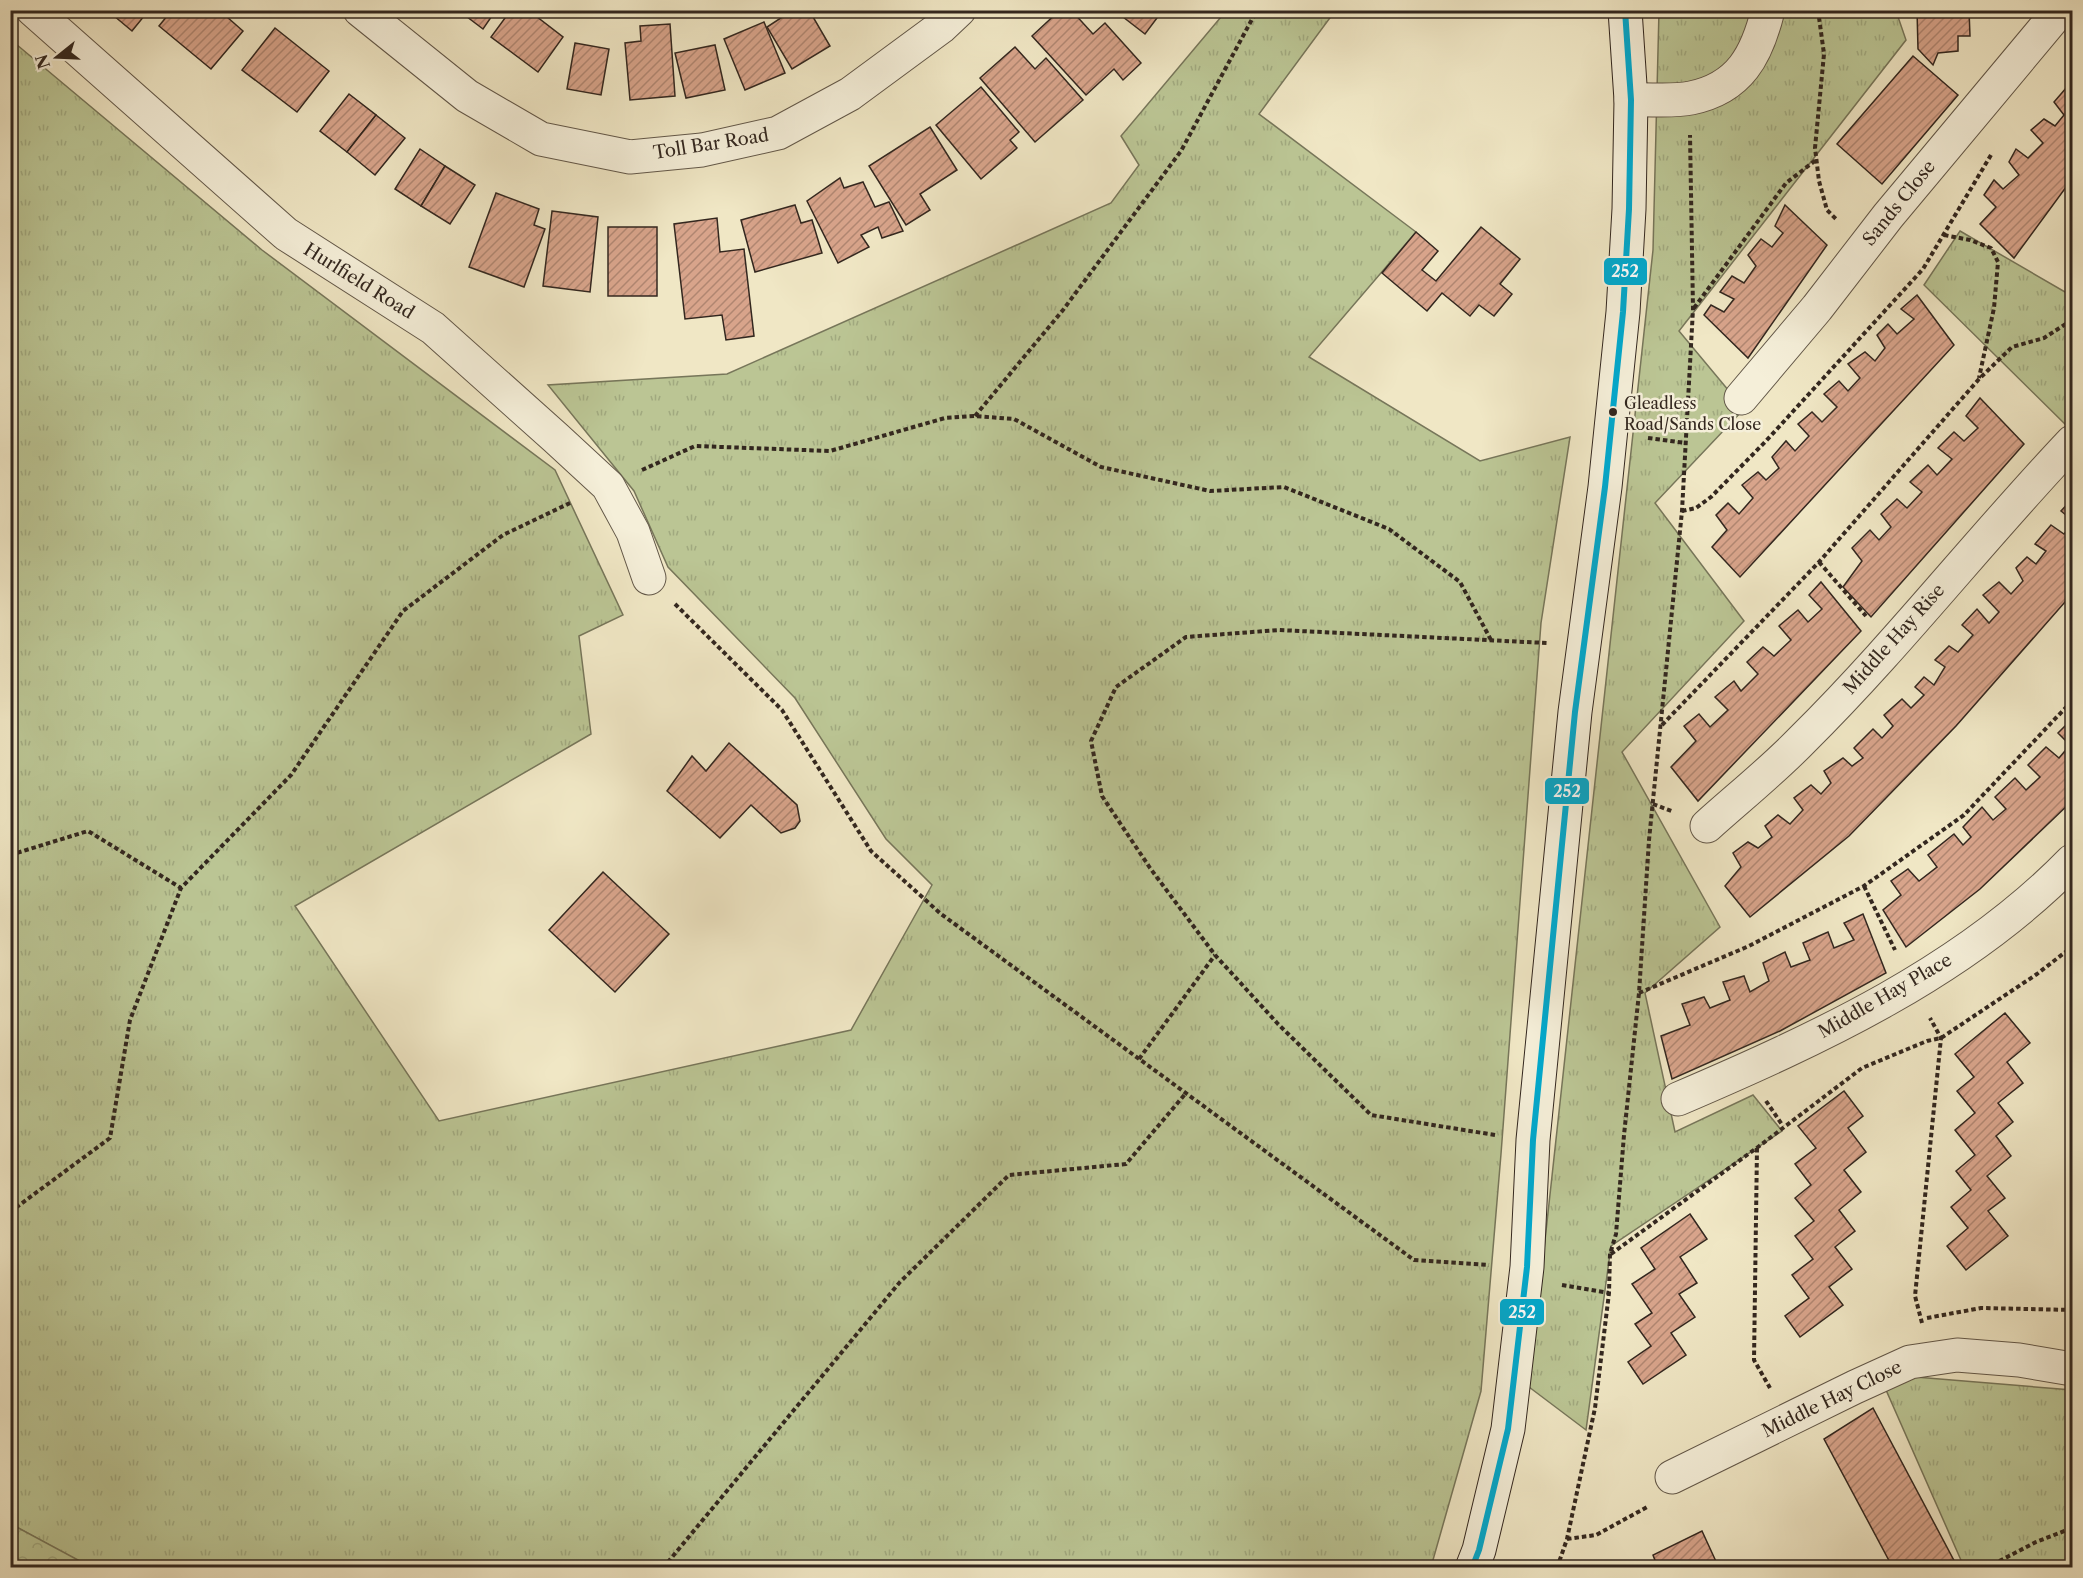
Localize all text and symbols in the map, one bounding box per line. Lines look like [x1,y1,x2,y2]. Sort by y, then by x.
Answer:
north arrow [27,27,87,87]
text: N [31,52,54,71]
street label: Toll Bar Road [652,124,770,164]
street label: Sands Close [1858,156,1940,250]
street label: Hurlfield Road [300,238,418,324]
line badge: 252 [1603,257,1648,286]
text: 252 [1611,261,1639,281]
place label: Gleadless Road/Sands Close [1624,393,1761,434]
marker: Gleadless Road/Sands Close [1607,406,1619,418]
street label: Middle Hay Rise [1839,579,1949,699]
line badge: 252 [1544,777,1590,805]
text: 252 [1553,781,1581,801]
street label: Middle Hay Place [1814,949,1956,1043]
line badge: 252 [1499,1298,1545,1326]
text: 252 [1508,1302,1536,1322]
street label: Middle Hay Close [1759,1356,1905,1442]

